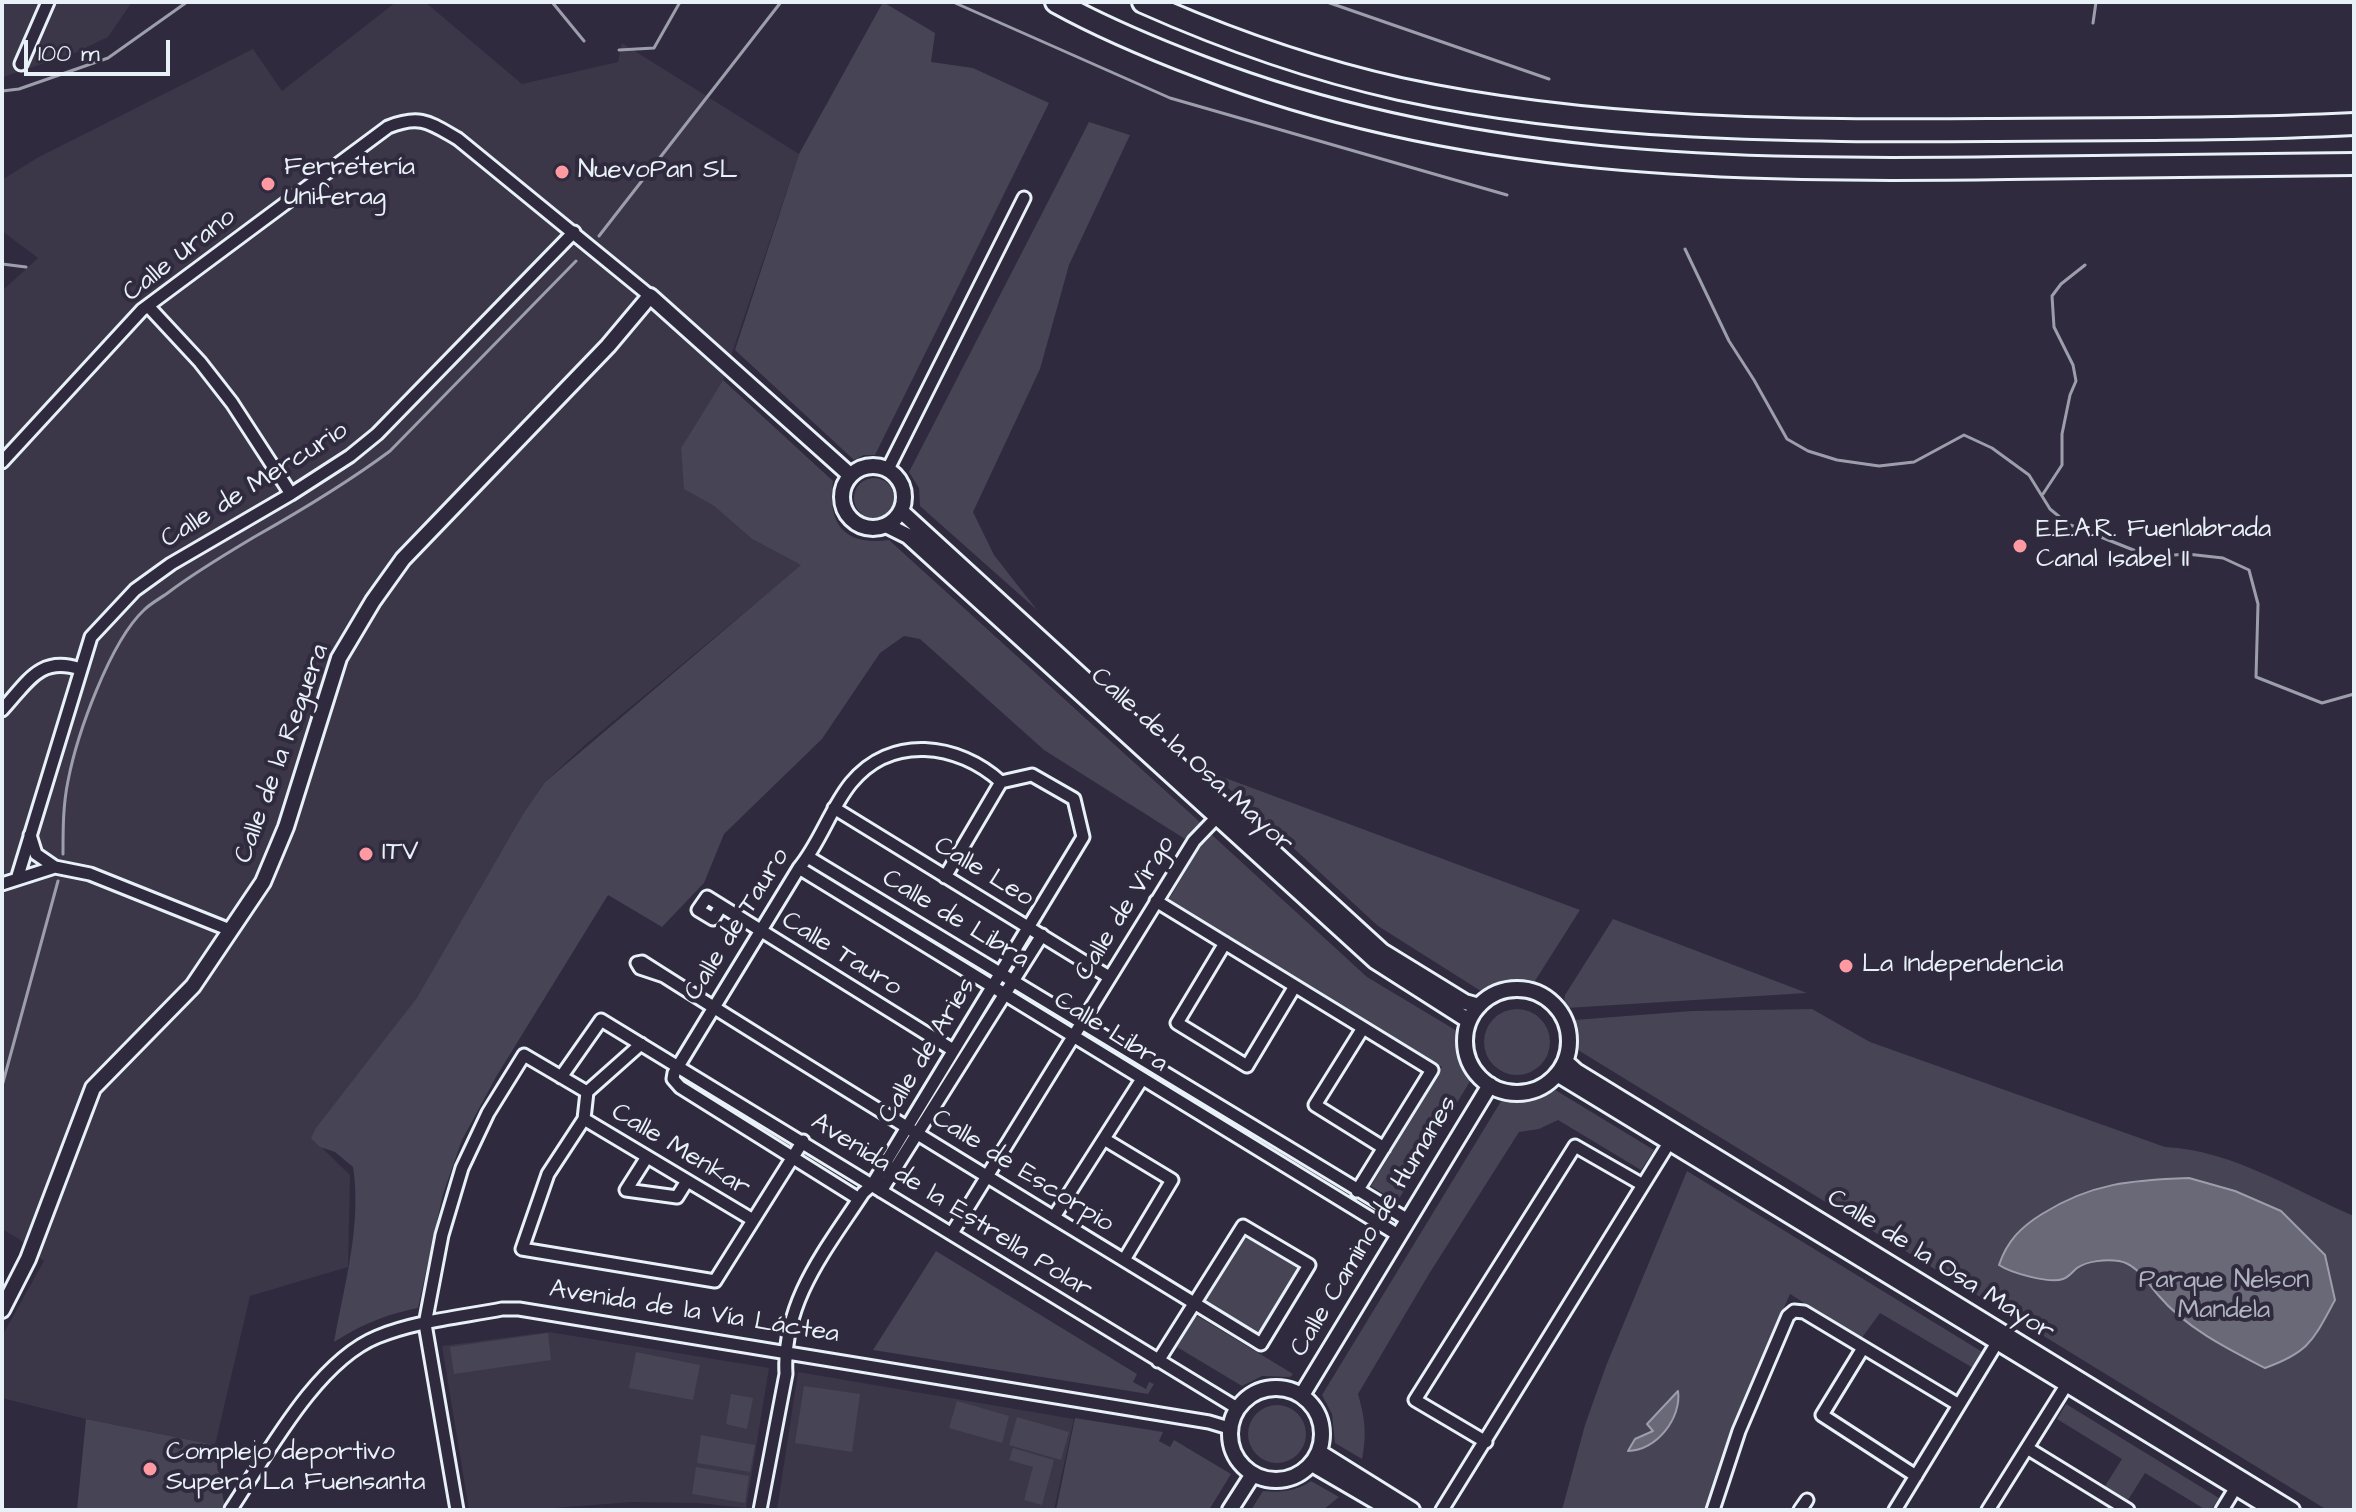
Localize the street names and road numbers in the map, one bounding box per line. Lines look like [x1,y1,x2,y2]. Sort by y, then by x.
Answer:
street label: Calle Urano [118,202,242,310]
street label: Calle de Mercurio [156,416,354,556]
street label: Calle de la Reguera [229,640,337,868]
street label: Calle de la Osa Mayor [1083,662,1299,860]
street label: Calle Leo [927,831,1039,915]
street label: Calle de Virgo [1069,831,1183,987]
street label: Calle de Tauro [679,843,797,1007]
street label: Calle de Libra [876,864,1034,976]
street label: Calle Tauro [775,906,907,1004]
street label: Calle de Aries [872,973,984,1129]
street label: Calle Libra [1047,986,1173,1080]
street label: Calle Camino de Humanes [1285,1091,1465,1363]
street label: Calle Menkar [605,1097,755,1205]
street label: Calle de Escorpio [925,1103,1119,1241]
street label: Avenida de la Estrella Polar [805,1107,1097,1307]
street label: Calle de la Osa Mayor [1821,1183,2059,1349]
street label: Avenida de la Vía Láctea [547,1275,841,1351]

